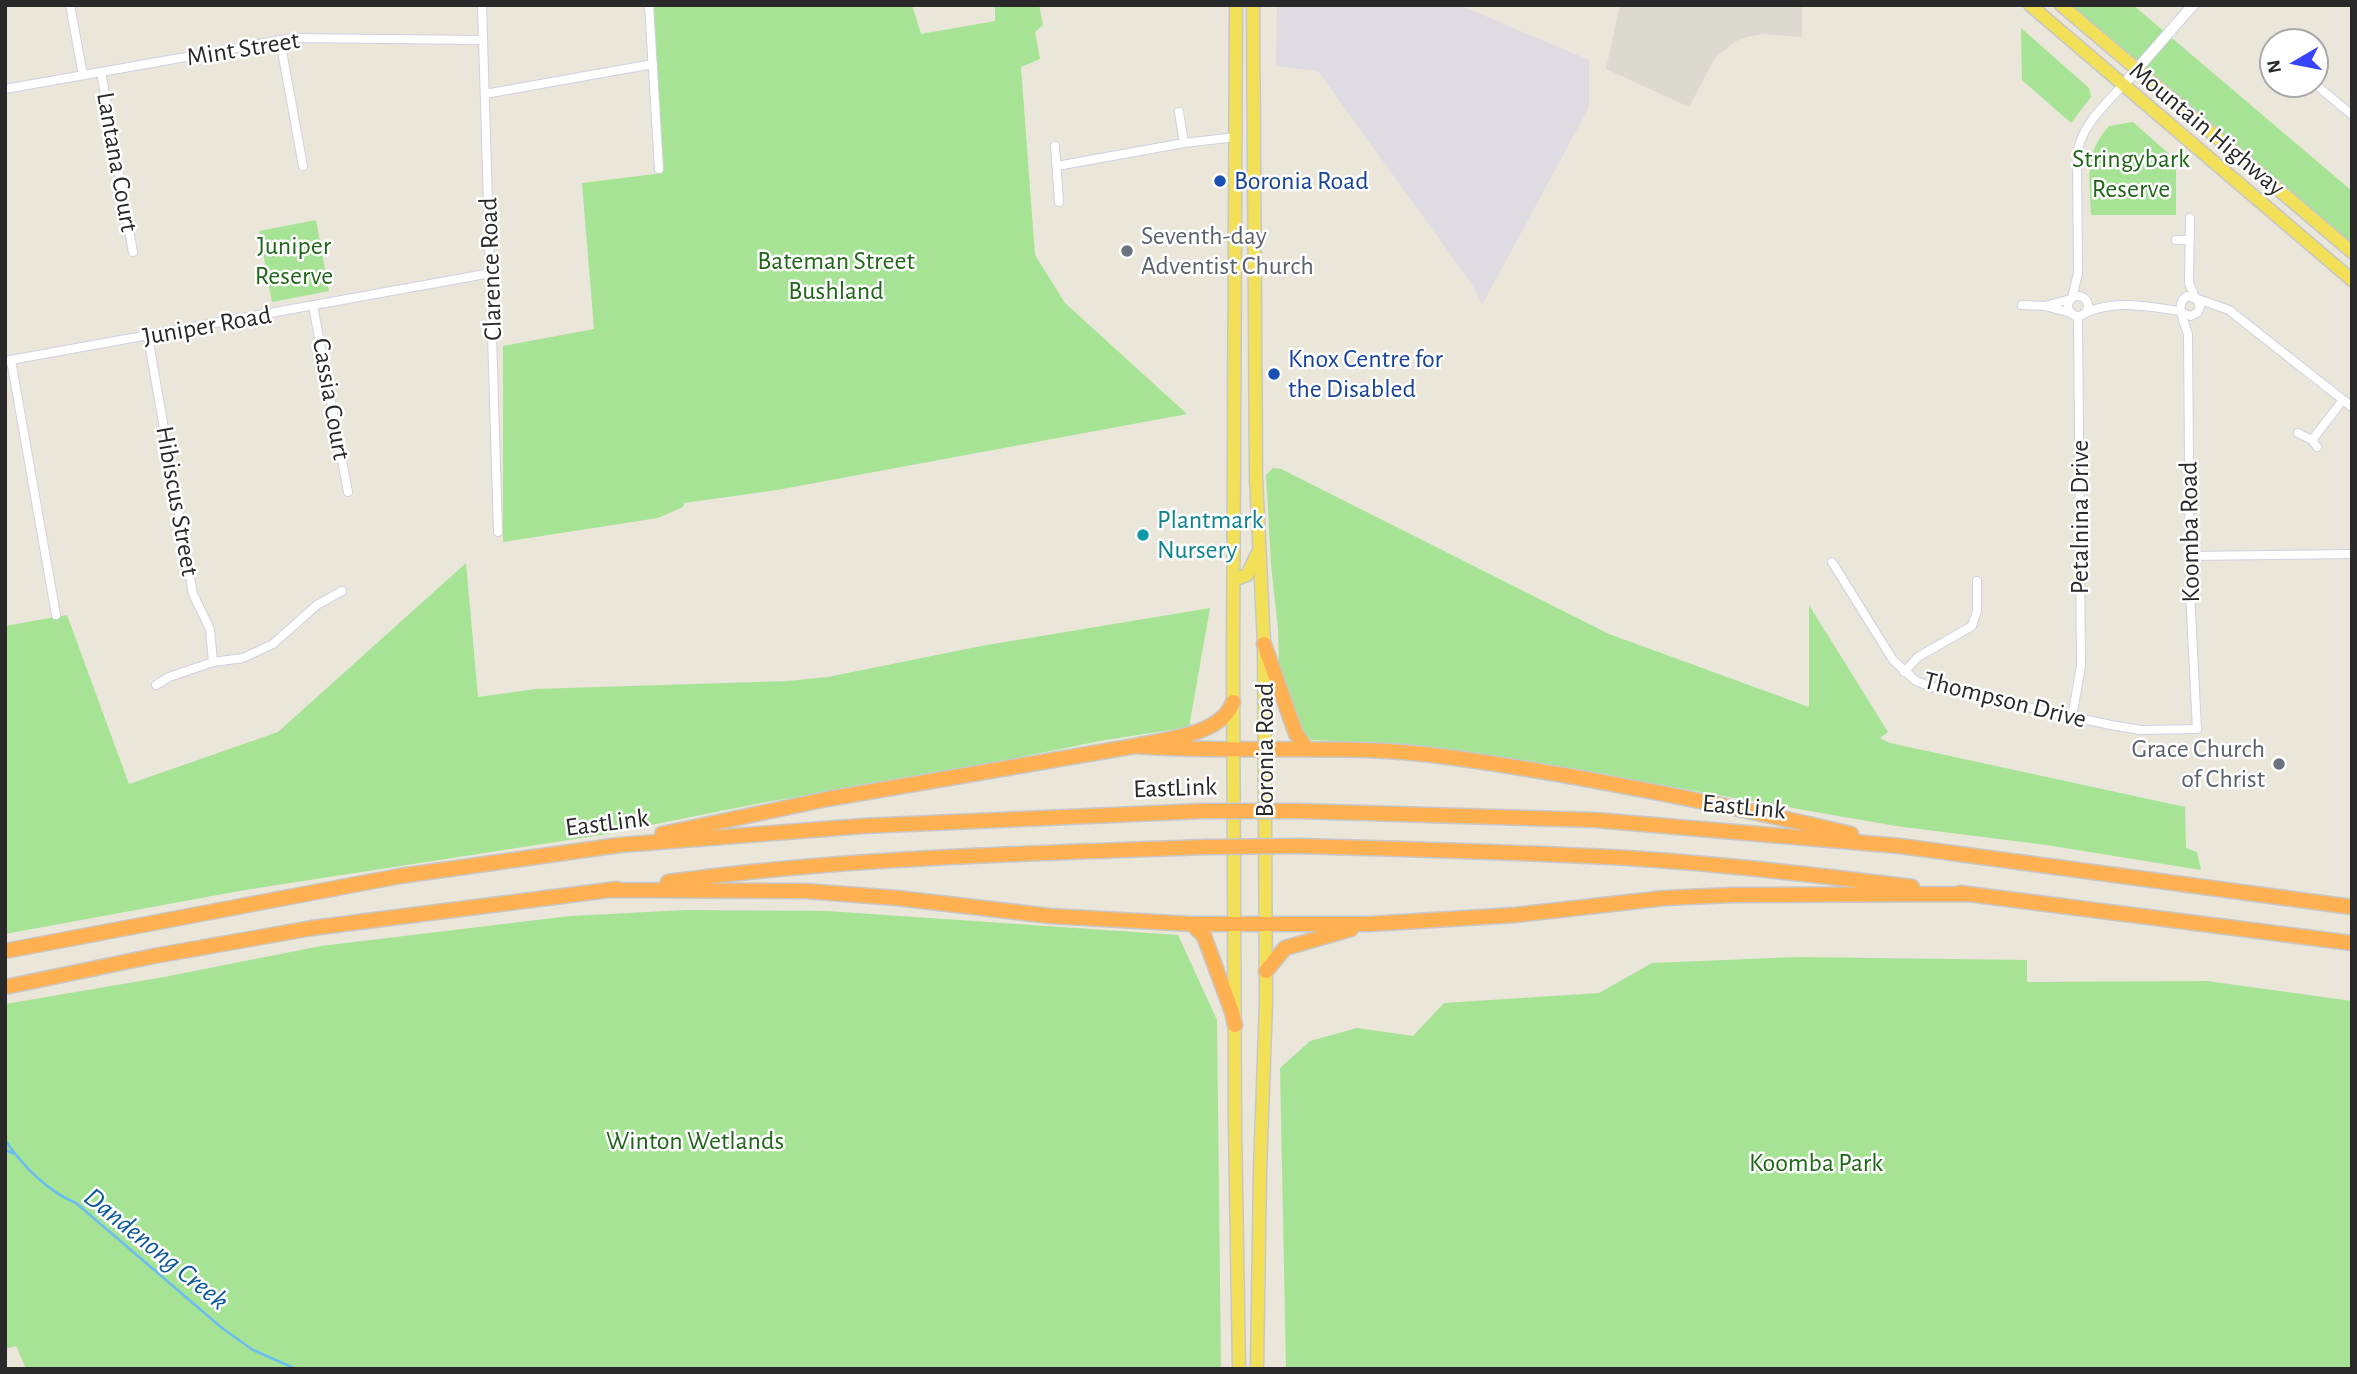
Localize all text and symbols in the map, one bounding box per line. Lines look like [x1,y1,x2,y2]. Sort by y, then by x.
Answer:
street label: Mint Street [184,25,302,73]
north arrow [2259,28,2329,98]
street label: Mountain Highway [2123,55,2291,203]
text: N [2264,58,2285,75]
street label: Lantana Court [89,90,145,234]
park label: Stringybark Reserve [2072,143,2190,204]
place label: Boronia Road [1234,165,1369,197]
marker: Boronia Road [1212,173,1228,189]
street label: Clarence Road [473,197,509,341]
place label: Seventh-day Adventist Church [1141,220,1314,282]
park label: Juniper Reserve [255,230,333,292]
marker: Seventh-day Adventist Church [1119,243,1135,259]
park label: Bateman Street Bushland [757,245,915,306]
street label: Juniper Road [140,299,274,353]
street label: Cassia Court [305,336,357,462]
place label: Knox Centre for the Disabled [1288,343,1443,404]
marker: Knox Centre for the Disabled [1266,366,1282,382]
street label: Hibiscus Street [148,424,206,578]
street label: Petalnina Drive [2064,440,2096,594]
street label: Koomba Road [2173,461,2207,603]
place label: Plantmark Nursery [1157,504,1263,566]
marker: Plantmark Nursery [1135,527,1151,543]
street label: Thompson Drive [1920,665,2090,735]
street label: Boronia Road [1249,683,1281,817]
place label: Grace Church of Christ [2132,733,2265,794]
marker: Grace Church of Christ [2271,756,2287,772]
street label: EastLink [1133,771,1217,805]
street label: EastLink [1701,788,1787,826]
street label: EastLink [564,802,650,844]
park label: Winton Wetlands [606,1125,784,1157]
park label: Koomba Park [1749,1147,1883,1179]
water label: Dandenong Creek [77,1180,235,1318]

